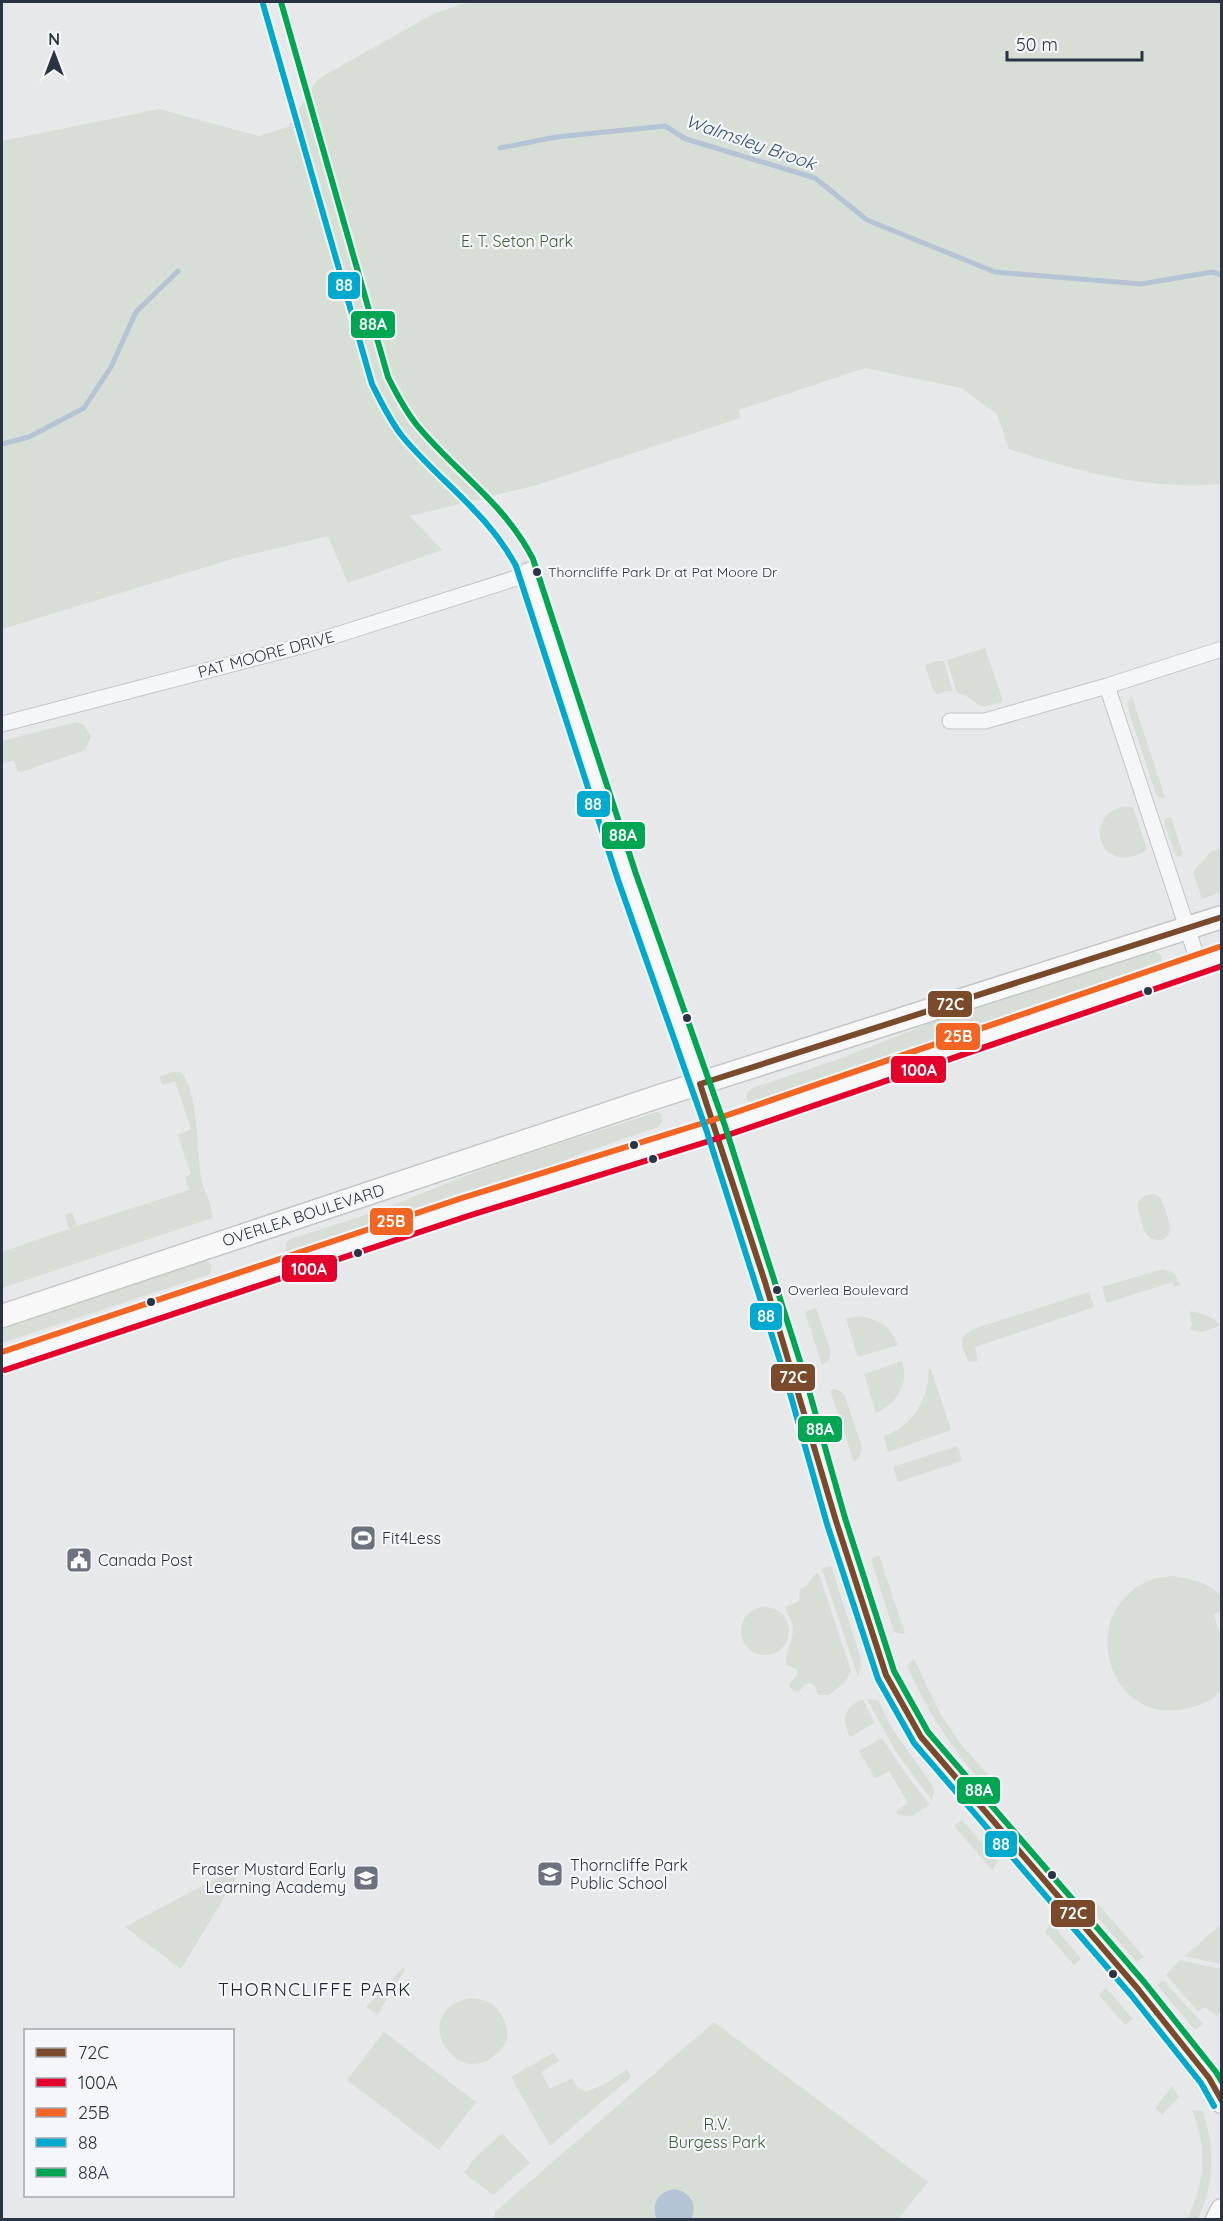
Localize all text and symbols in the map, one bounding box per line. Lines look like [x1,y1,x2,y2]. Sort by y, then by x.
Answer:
north arrow [24,24,84,84]
scale bar [1007,24,1142,62]
text: N [48,29,60,49]
text: 50 m [1016,33,1058,56]
water label: Walmsley Brook [683,109,820,175]
park label: E. T. Seton Park [461,231,573,251]
line badge: 88 [327,271,361,300]
text: 88 [335,275,353,295]
line badge: 88A [350,310,396,339]
text: 88A [359,314,388,334]
place label: Thorncliffe Park Dr at Pat Moore Dr [548,563,778,581]
marker: Thorncliffe Park Dr at Pat Moore Dr [531,566,543,578]
street label: PAT MOORE DRIVE [196,626,336,682]
line badge: 88 [576,790,611,818]
text: 88 [584,794,602,814]
line badge: 88A [601,821,646,850]
text: 88A [609,825,638,845]
unlabelled marker [1142,985,1154,997]
line badge: 72C [927,990,973,1018]
text: 72C [936,994,964,1014]
unlabelled marker [681,1012,693,1024]
line badge: 25B [935,1022,981,1051]
text: 25B [944,1026,972,1046]
line badge: 100A [890,1055,947,1084]
text: 100A [901,1060,938,1080]
unlabelled marker [628,1139,640,1151]
unlabelled marker [647,1153,659,1165]
street label: OVERLEA BOULEVARD [219,1179,387,1251]
line badge: 25B [369,1207,414,1236]
text: 25B [377,1211,405,1231]
unlabelled marker [352,1247,364,1259]
line badge: 100A [281,1254,338,1283]
text: 100A [291,1259,328,1279]
place label: Overlea Boulevard [788,1281,909,1299]
marker: Overlea Boulevard [771,1284,783,1296]
unlabelled marker [145,1296,157,1308]
line badge: 88 [749,1302,783,1331]
text: 88 [757,1306,775,1326]
line badge: 72C [770,1363,816,1392]
text: 72C [779,1367,807,1387]
line badge: 88A [797,1415,843,1443]
text: 88A [806,1419,835,1439]
sports icon: Fit4Less [348,1523,378,1553]
place label: Fit4Less [382,1528,441,1548]
public building icon: Canada Post [64,1545,94,1575]
place label: Canada Post [98,1550,193,1570]
line badge: 88A [956,1776,1001,1805]
text: 88A [965,1780,994,1800]
line badge: 88 [984,1830,1018,1858]
text: 88 [992,1834,1010,1854]
place label: Thorncliffe Park Public School [570,1855,688,1893]
place label: Fraser Mustard Early Learning Academy [192,1859,346,1897]
school or university icon: Thorncliffe Park Public School [535,1859,565,1889]
school or university icon: Fraser Mustard Early Learning Academy [351,1863,381,1893]
unlabelled marker [1046,1869,1058,1881]
line badge: 72C [1050,1899,1096,1928]
text: 72C [1059,1903,1087,1923]
unlabelled marker [1107,1968,1119,1980]
district label: THORNCLIFFE PARK [218,1978,412,2001]
legend [24,2029,234,2197]
text: 72C [78,2041,109,2064]
text: 100A [78,2071,118,2094]
text: 25B [78,2101,110,2124]
park label: R.V. Burgess Park [668,2114,766,2152]
text: 88 [78,2131,97,2154]
text: 88A [78,2161,109,2184]

